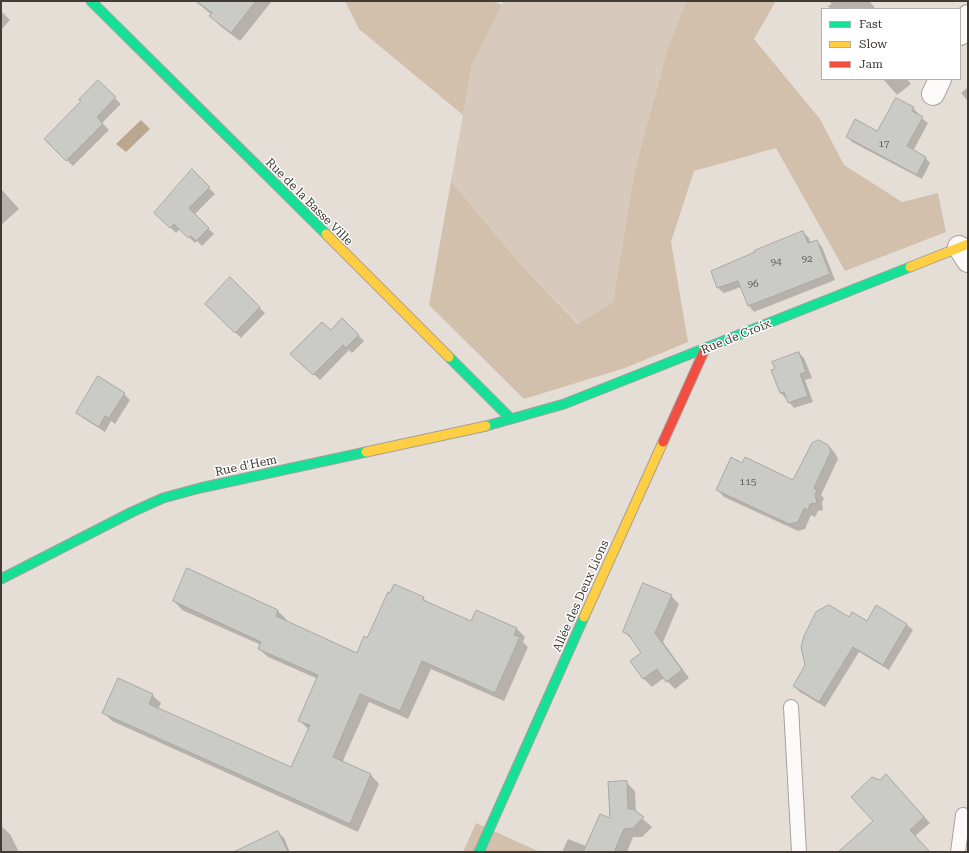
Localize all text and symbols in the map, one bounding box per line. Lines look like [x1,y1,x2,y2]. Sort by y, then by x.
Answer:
legend [821,8,961,80]
text: Fast [859,17,882,31]
text: Slow [859,37,887,51]
text: Jam [859,57,883,71]
house number: 17 [878,138,890,150]
street label: Rue de la Basse Ville [262,155,356,249]
house number: 92 [801,253,813,265]
house number: 94 [770,256,782,268]
house number: 96 [747,278,759,290]
street label: Rue de Croix [699,316,773,358]
street label: Rue d'Hem [214,452,278,480]
house number: 115 [740,476,756,488]
street label: Allée des Deux Lions [550,538,612,654]

